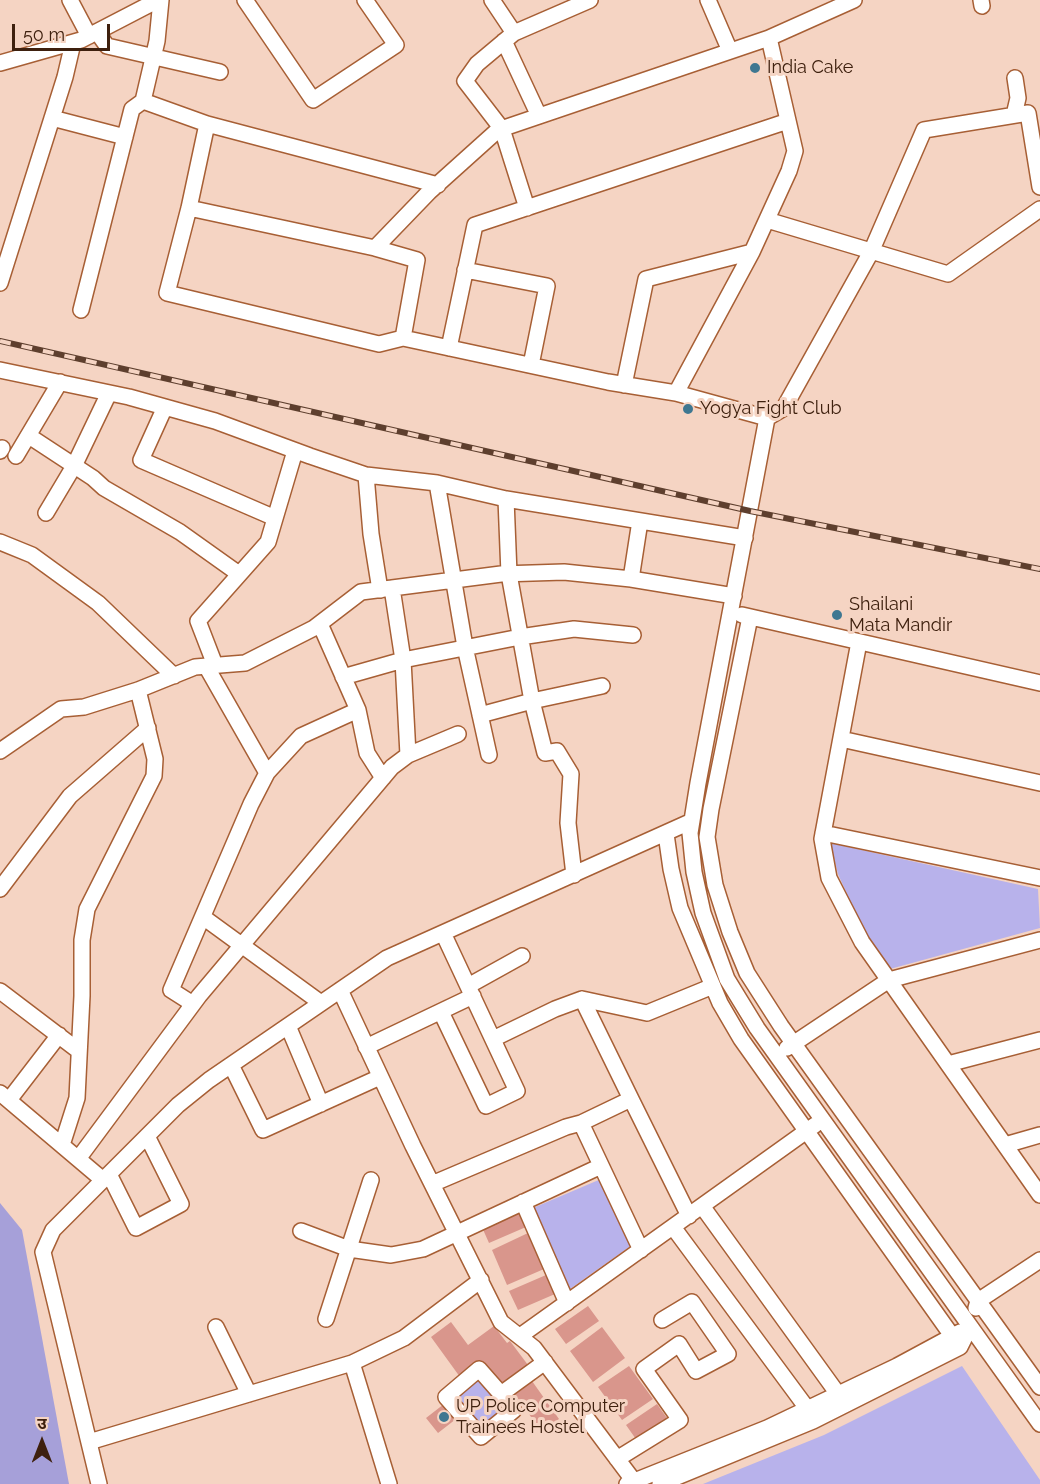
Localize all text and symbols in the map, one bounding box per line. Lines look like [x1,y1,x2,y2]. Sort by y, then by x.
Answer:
scale bar [15,12,112,50]
text: 50 m [23,24,65,45]
place label: India Cake [767,57,853,79]
marker: India Cake [748,61,762,75]
place label: Yogya Fight Club [700,398,842,420]
marker: Yogya Fight Club [681,402,695,416]
place label: Shailani Mata Mandir [849,594,952,636]
marker: Shailani Mata Mandir [830,608,844,622]
place label: UP Police Computer Trainees Hostel [456,1396,625,1438]
marker: UP Police Computer Trainees Hostel [437,1410,451,1424]
north arrow [12,1412,72,1472]
text: उ [37,1414,47,1433]

